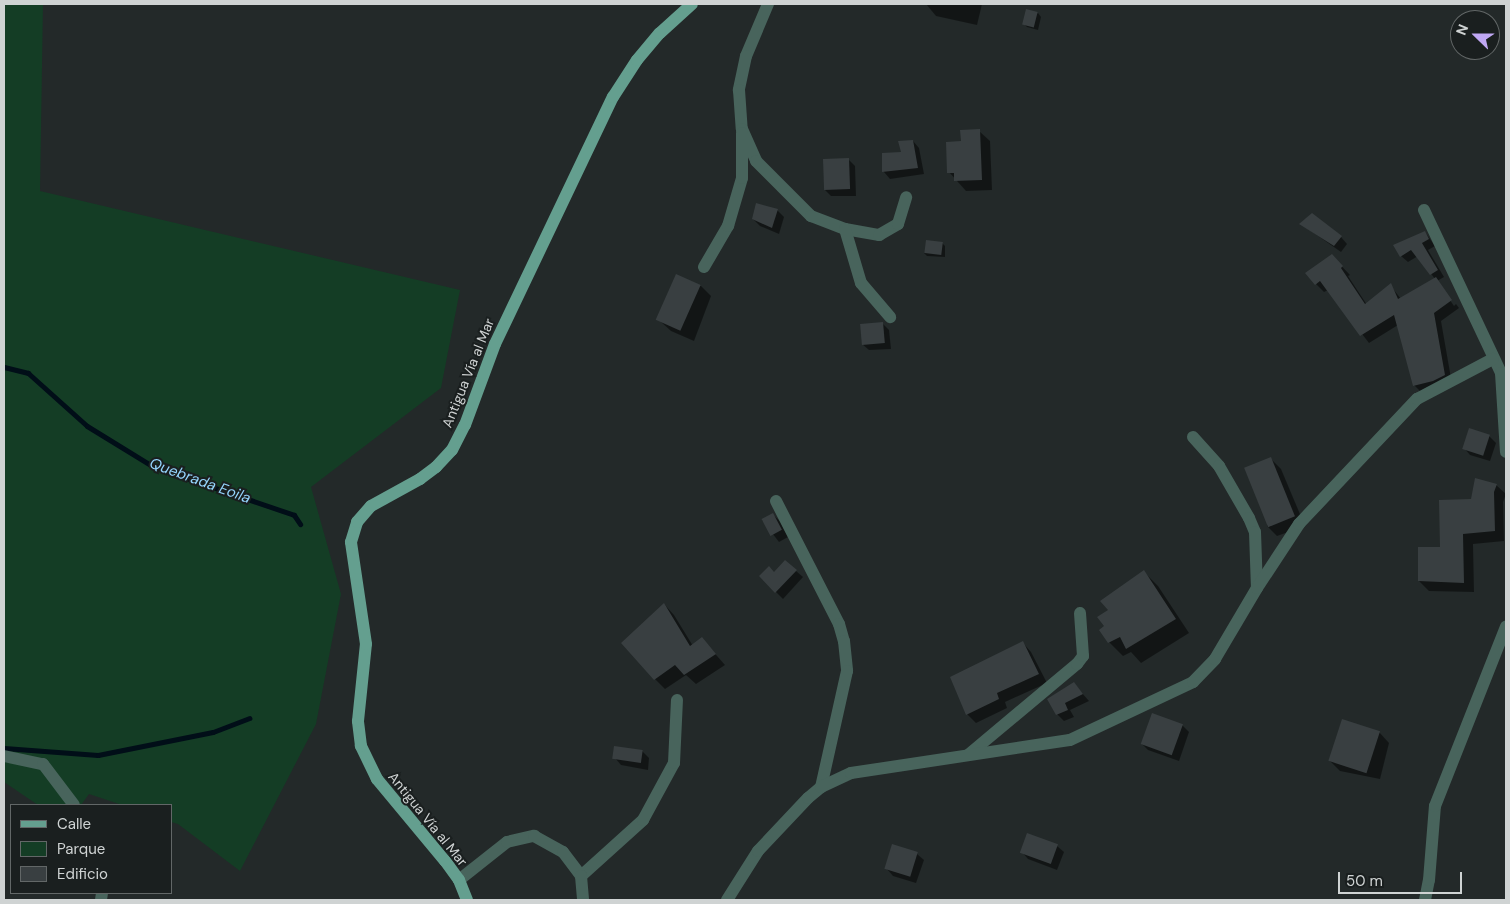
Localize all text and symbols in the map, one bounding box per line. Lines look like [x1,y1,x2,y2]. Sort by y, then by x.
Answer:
north arrow [1450,10,1500,60]
text: N [1452,22,1472,38]
street label: Antigua Vía al Mar [438,316,498,430]
water label: Quebrada Eoila [147,454,253,508]
street label: Antigua Vía al Mar [385,769,471,869]
legend [10,804,172,894]
text: Calle [57,814,91,834]
text: Parque [57,839,105,859]
scale bar [1340,862,1464,894]
text: Edificio [57,864,108,884]
text: 50 m [1346,871,1383,891]

